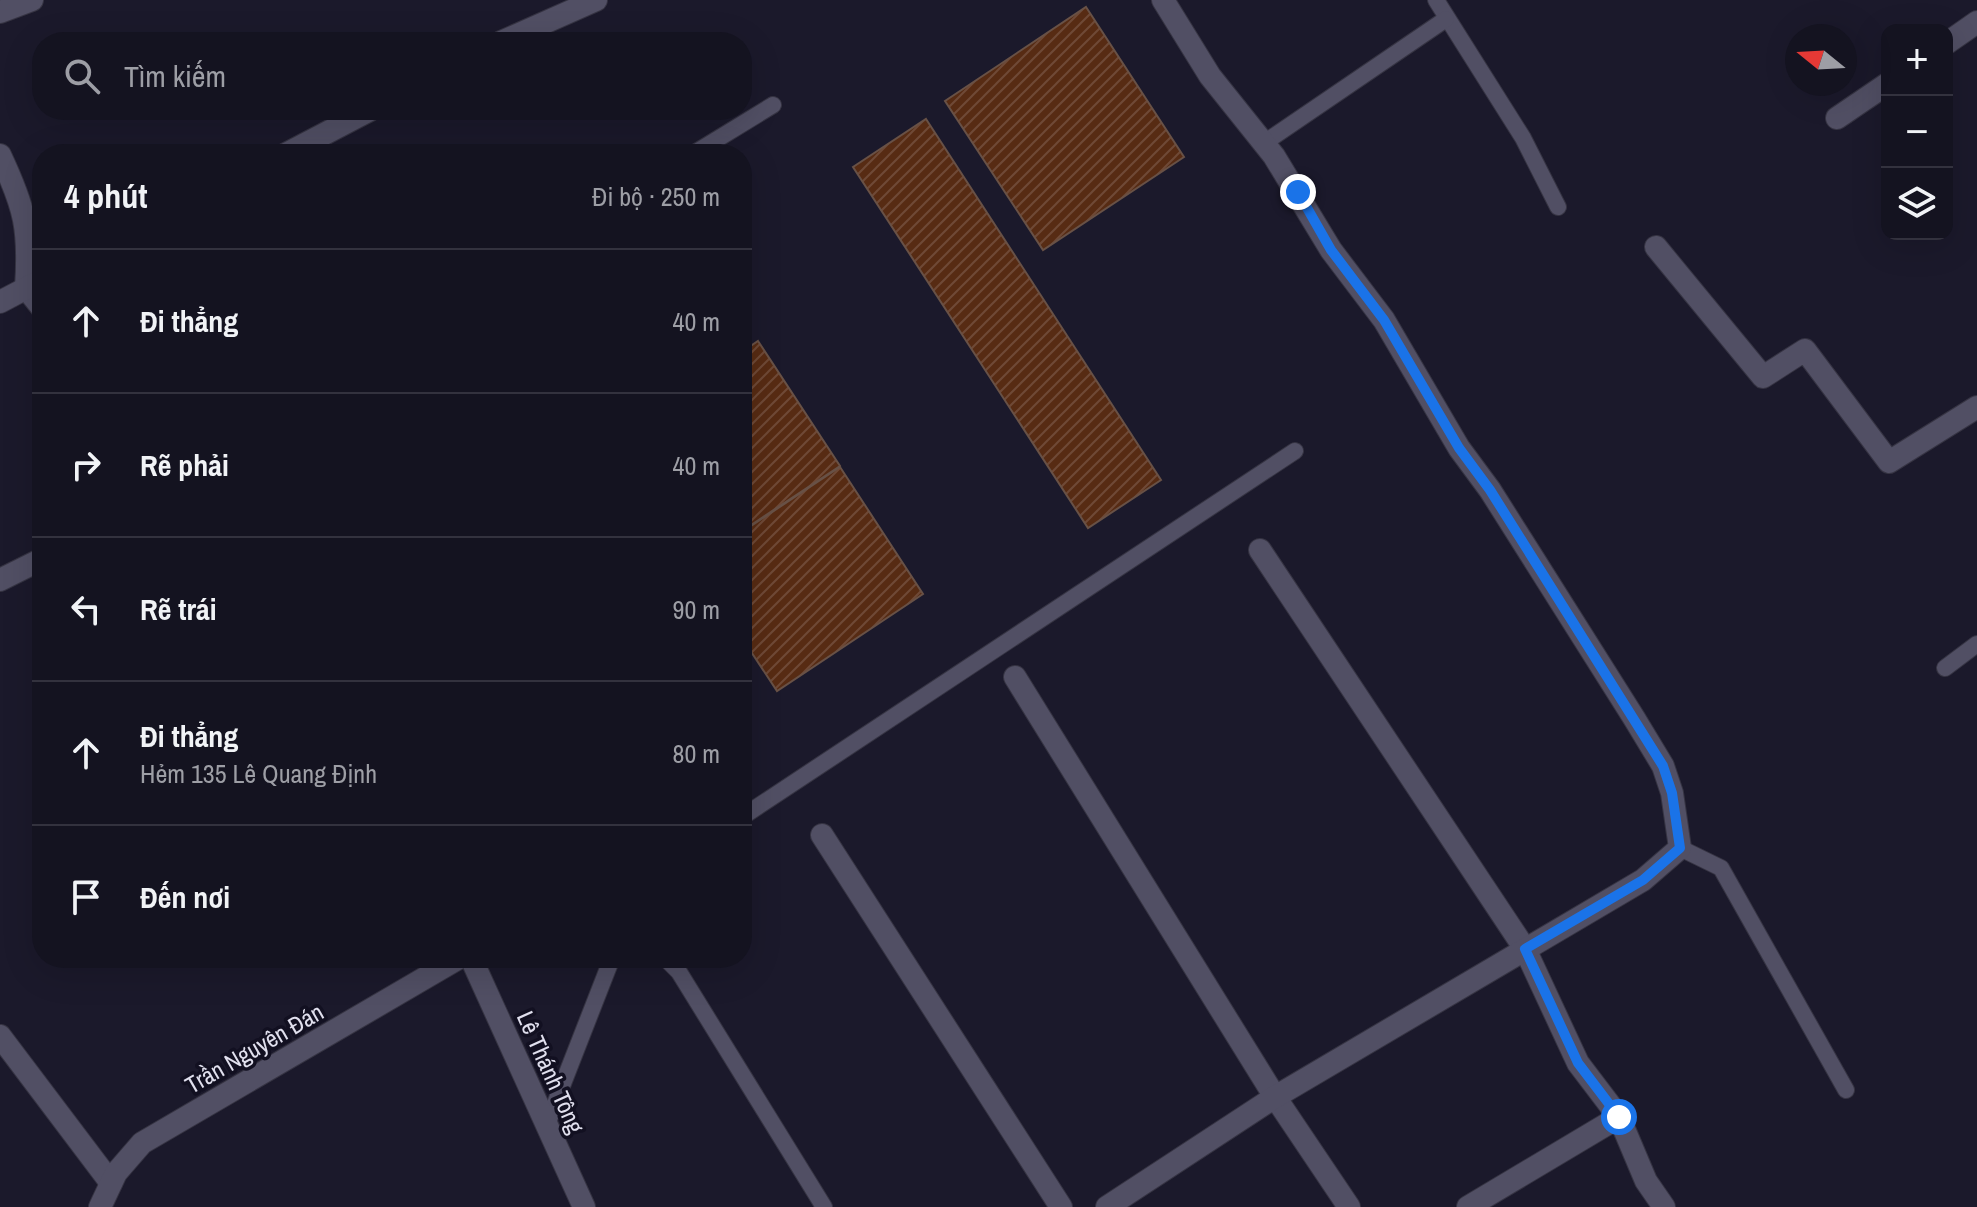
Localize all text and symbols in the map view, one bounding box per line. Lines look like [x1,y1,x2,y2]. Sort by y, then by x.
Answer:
north arrow [1785,24,1857,96]
map controls [1881,24,1953,240]
button: + [1881,24,1953,96]
search box [32,32,752,120]
icon: search [60,54,104,98]
text: Tìm kiếm [124,56,226,96]
button: − [1881,96,1953,168]
button: layers [1881,168,1953,240]
text: 4 phút [64,173,148,219]
route end [1280,174,1316,210]
text: Đi bộ · 250 m [592,179,720,214]
icon: ahead [64,299,108,343]
text: Đi thẳng [140,301,238,341]
text: 40 m [673,304,720,339]
icon: right [64,443,108,487]
text: Rẽ phải [140,445,229,485]
text: 40 m [673,448,720,483]
icon: left [64,587,108,631]
text: Rẽ trái [140,589,217,629]
text: 90 m [673,592,720,627]
text: Đi thẳng [140,716,238,756]
icon: ahead [64,731,108,775]
text: 80 m [673,736,720,771]
text: Hẻm 135 Lê Quang Định [140,756,377,791]
icon: arrive [64,875,108,919]
text: Đến nơi [140,877,230,917]
street label: Trần Nguyên Đán [179,995,329,1101]
street label: Lê Thánh Tông [510,1006,592,1138]
route start [1601,1099,1637,1135]

